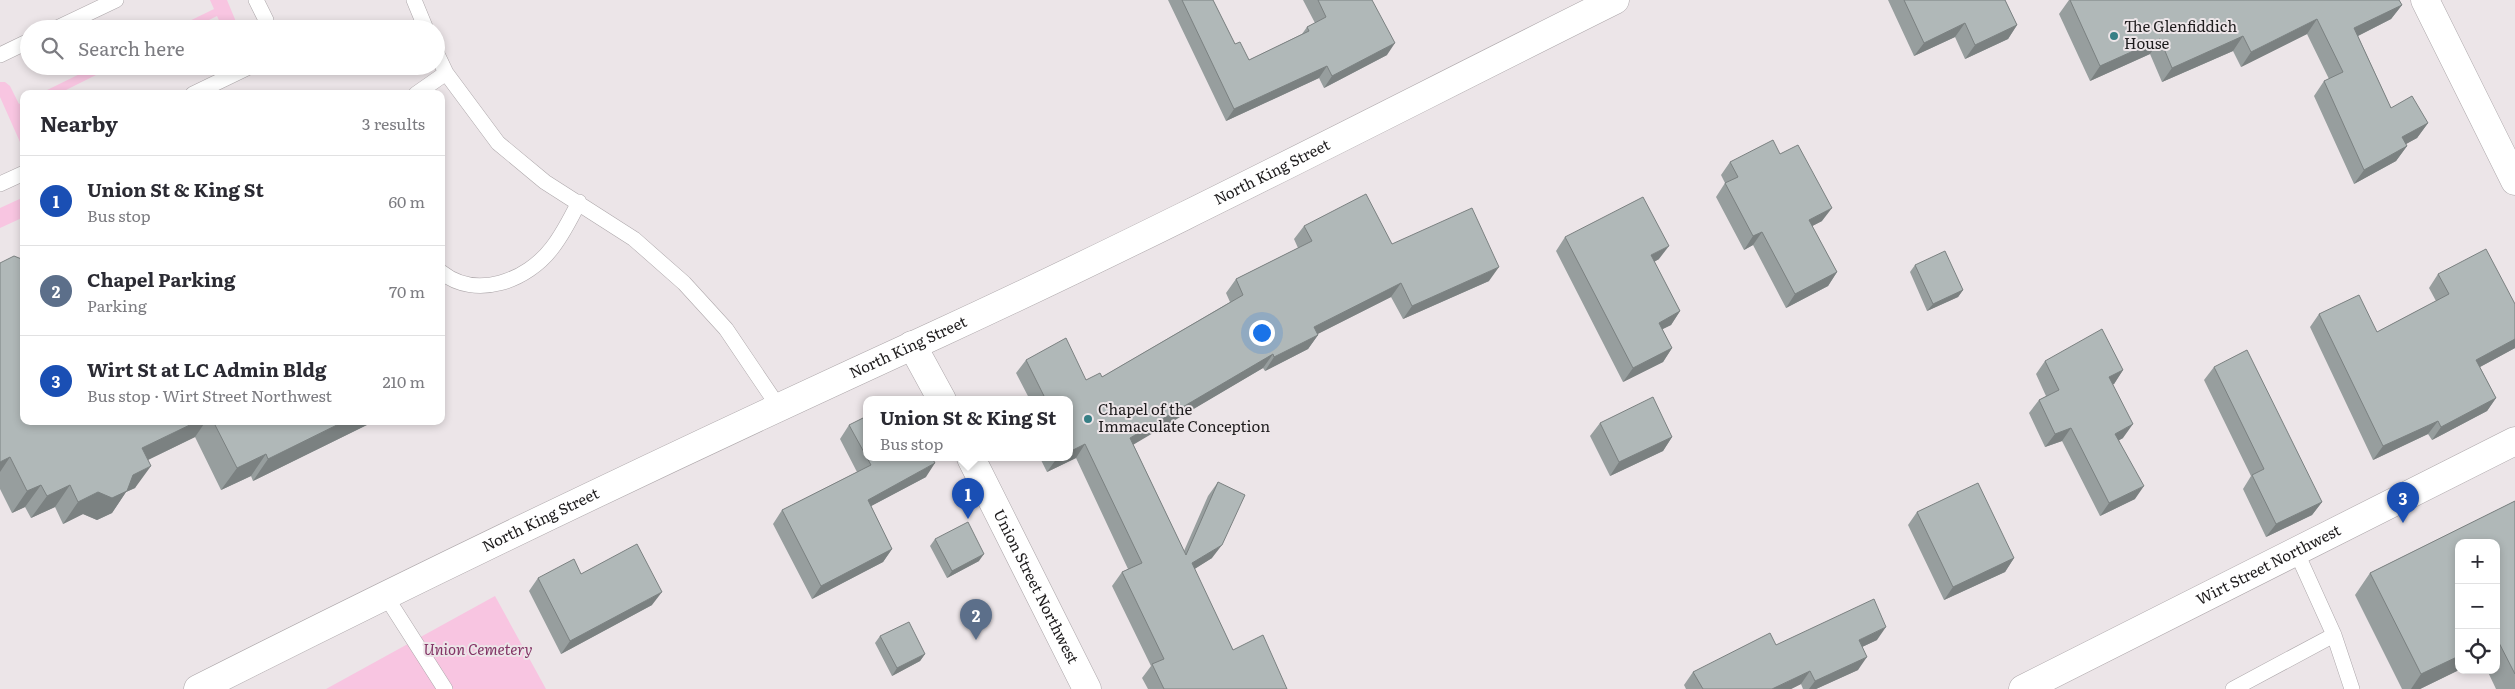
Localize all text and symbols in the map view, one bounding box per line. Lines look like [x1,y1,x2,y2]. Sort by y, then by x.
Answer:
place label: The Glenfiddich House [2124,14,2237,54]
search box [20,20,445,75]
marker: The Glenfiddich House [2108,30,2120,42]
icon: search [38,34,66,62]
text: Search here [78,34,185,62]
text: Nearby [40,107,118,138]
text: 3 results [362,111,425,135]
street label: North King Street [1209,132,1333,210]
text: Union St & King St [87,175,264,203]
text: 1 [53,189,59,213]
text: 60 m [388,189,425,213]
text: Bus stop [87,203,151,227]
text: Chapel Parking [87,265,236,293]
text: 2 [52,279,60,303]
text: 70 m [389,279,425,303]
text: Parking [87,293,147,317]
street label: North King Street [845,309,970,383]
your location [1249,320,1275,346]
text: Wirt St at LC Admin Bldg [87,355,327,383]
text: 3 [52,369,60,393]
text: 210 m [382,369,425,393]
text: Bus stop · Wirt Street Northwest [87,383,332,407]
popup [863,396,1073,461]
place label: Chapel of the Immaculate Conception [1098,397,1270,437]
text: Union St & King St [880,403,1056,431]
marker: Chapel of the Immaculate Conception [1082,413,1094,425]
text: Bus stop [880,431,943,455]
pin: 1 [952,478,984,519]
street label: North King Street [478,481,602,557]
pin: 3 [2387,482,2419,523]
street label: Union Street Northwest [988,505,1085,667]
street label: Wirt Street Northwest [2192,518,2344,610]
map controls [2455,539,2500,674]
button: + [2455,539,2500,584]
button: − [2455,584,2500,629]
pin: 2 [960,599,992,640]
button: locate [2455,629,2500,674]
park label: Union Cemetery [423,637,533,660]

